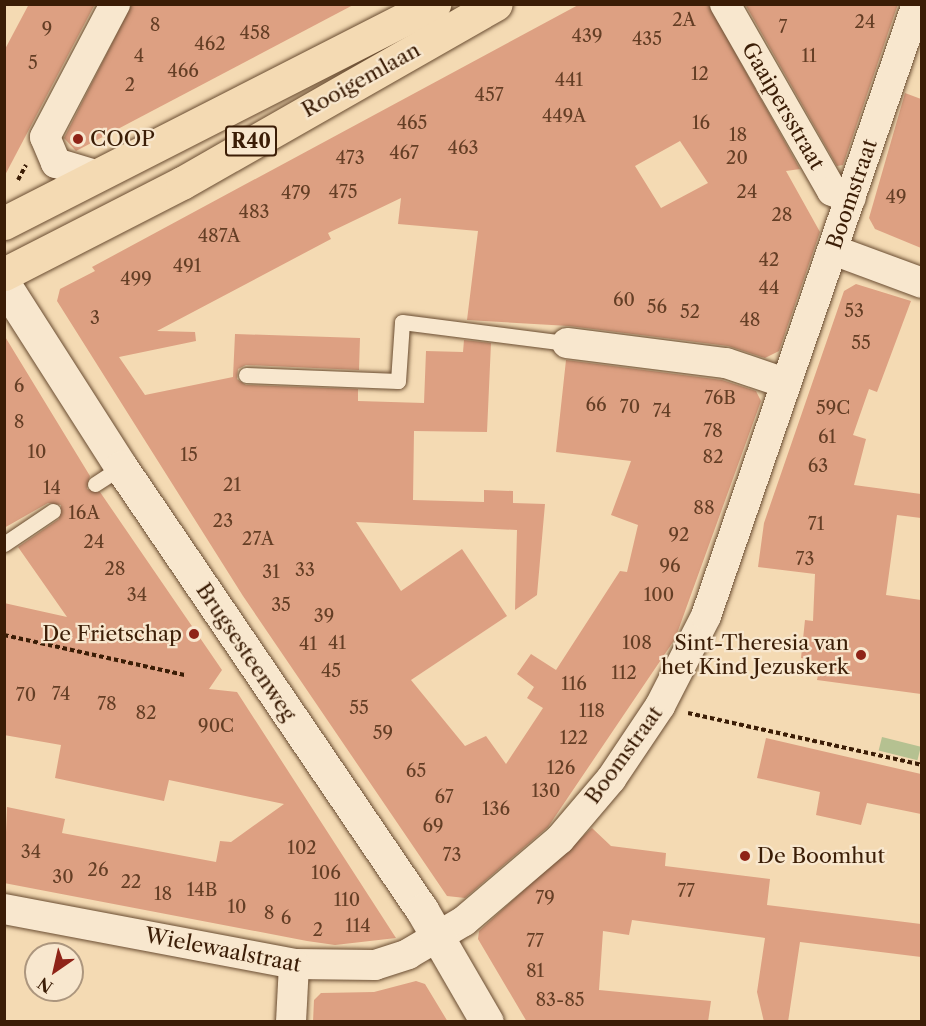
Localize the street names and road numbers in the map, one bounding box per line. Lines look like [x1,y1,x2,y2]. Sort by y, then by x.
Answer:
street label: Rooigemlaan [298,37,424,123]
street label: Gaaipersstraat [736,38,830,174]
road number: R40 [224,124,278,158]
street label: Boomstraat [821,136,883,252]
street label: Brugsesteenweg [191,578,301,726]
street label: Boomstraat [580,701,668,809]
street label: Wielewaalstraat [143,922,303,978]

